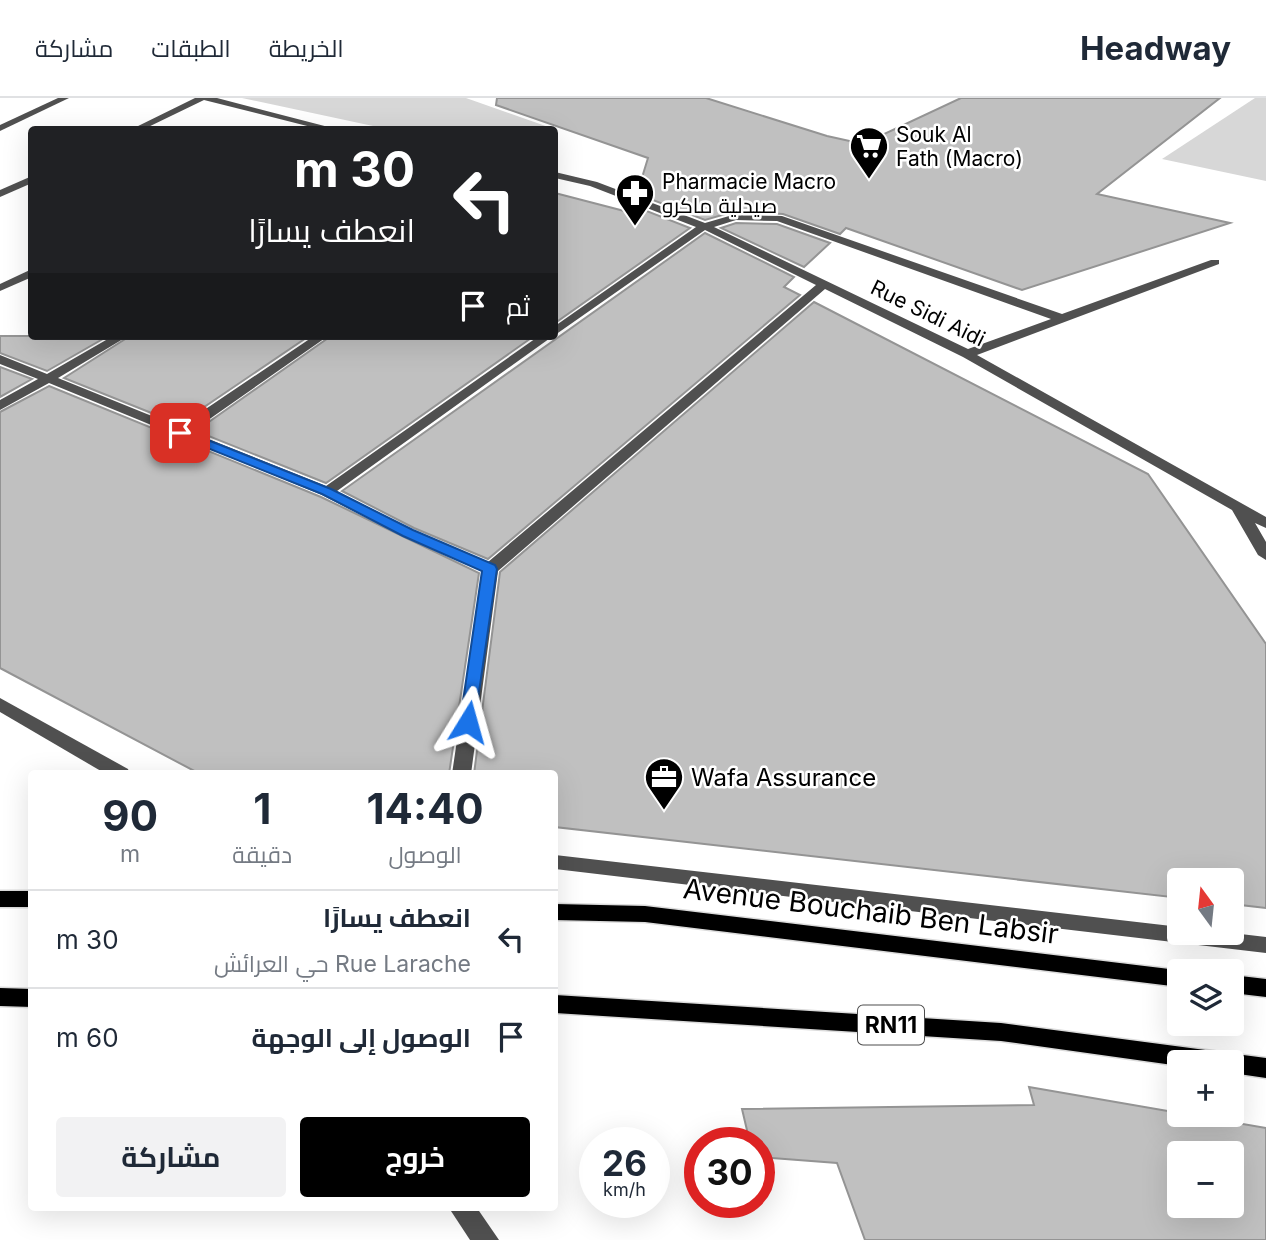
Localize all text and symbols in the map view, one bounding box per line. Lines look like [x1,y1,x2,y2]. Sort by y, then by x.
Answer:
text: Headway [1080,28,1231,68]
text: مشاركة [35,34,113,63]
text: الطبقات [151,34,231,63]
text: الخريطة [269,34,344,63]
place label: Souk Al Fath (Macro) [896,122,1023,171]
supermarket icon: Souk Al Fath (Macro) [848,125,890,180]
text: 30 m [294,140,415,199]
icon: left [439,154,530,245]
place label: Pharmacie Macro صيدلية ماكرو [662,169,836,218]
pharmacy icon: Pharmacie Macro صيدلية ماكرو [614,172,656,227]
text: انعطف يسارًا [248,211,415,250]
street label: Rue Sidi Aidi [867,275,989,351]
icon: arrive [454,287,492,325]
text: ثم [506,291,530,322]
pin [150,403,210,463]
icon: arrive [161,414,199,452]
position arrow [431,685,505,759]
office icon: Wafa Assurance [643,756,685,811]
place label: Wafa Assurance [691,763,876,792]
text: 1 [253,783,271,834]
text: 14:40 [366,783,484,834]
text: 90 [102,790,158,841]
text: m [120,840,140,868]
text: دقيقة [232,841,292,869]
text: الوصول [388,841,462,869]
north arrow [1167,868,1244,945]
map controls [1167,868,1244,1218]
street label: Avenue Bouchaib Ben Labsir [681,871,1061,951]
text: انعطف يسارًا [323,902,471,933]
icon: left [492,920,530,958]
text: 30 m [56,924,119,955]
text: Rue Larache حي العرائش [214,950,471,978]
button: layers [1167,959,1244,1036]
road number: RN11 [858,1006,924,1044]
icon: arrive [492,1018,530,1056]
text: 60 m [56,1022,119,1053]
text: الوصول إلى الوجهة [252,1022,471,1053]
button: + [1167,1050,1244,1127]
button: مشاركة [56,1117,286,1197]
button: خروج [300,1117,530,1197]
speed limit sign: 30 [684,1127,775,1218]
button: − [1167,1141,1244,1218]
text: 26 [602,1142,647,1184]
text: km/h [603,1179,646,1200]

